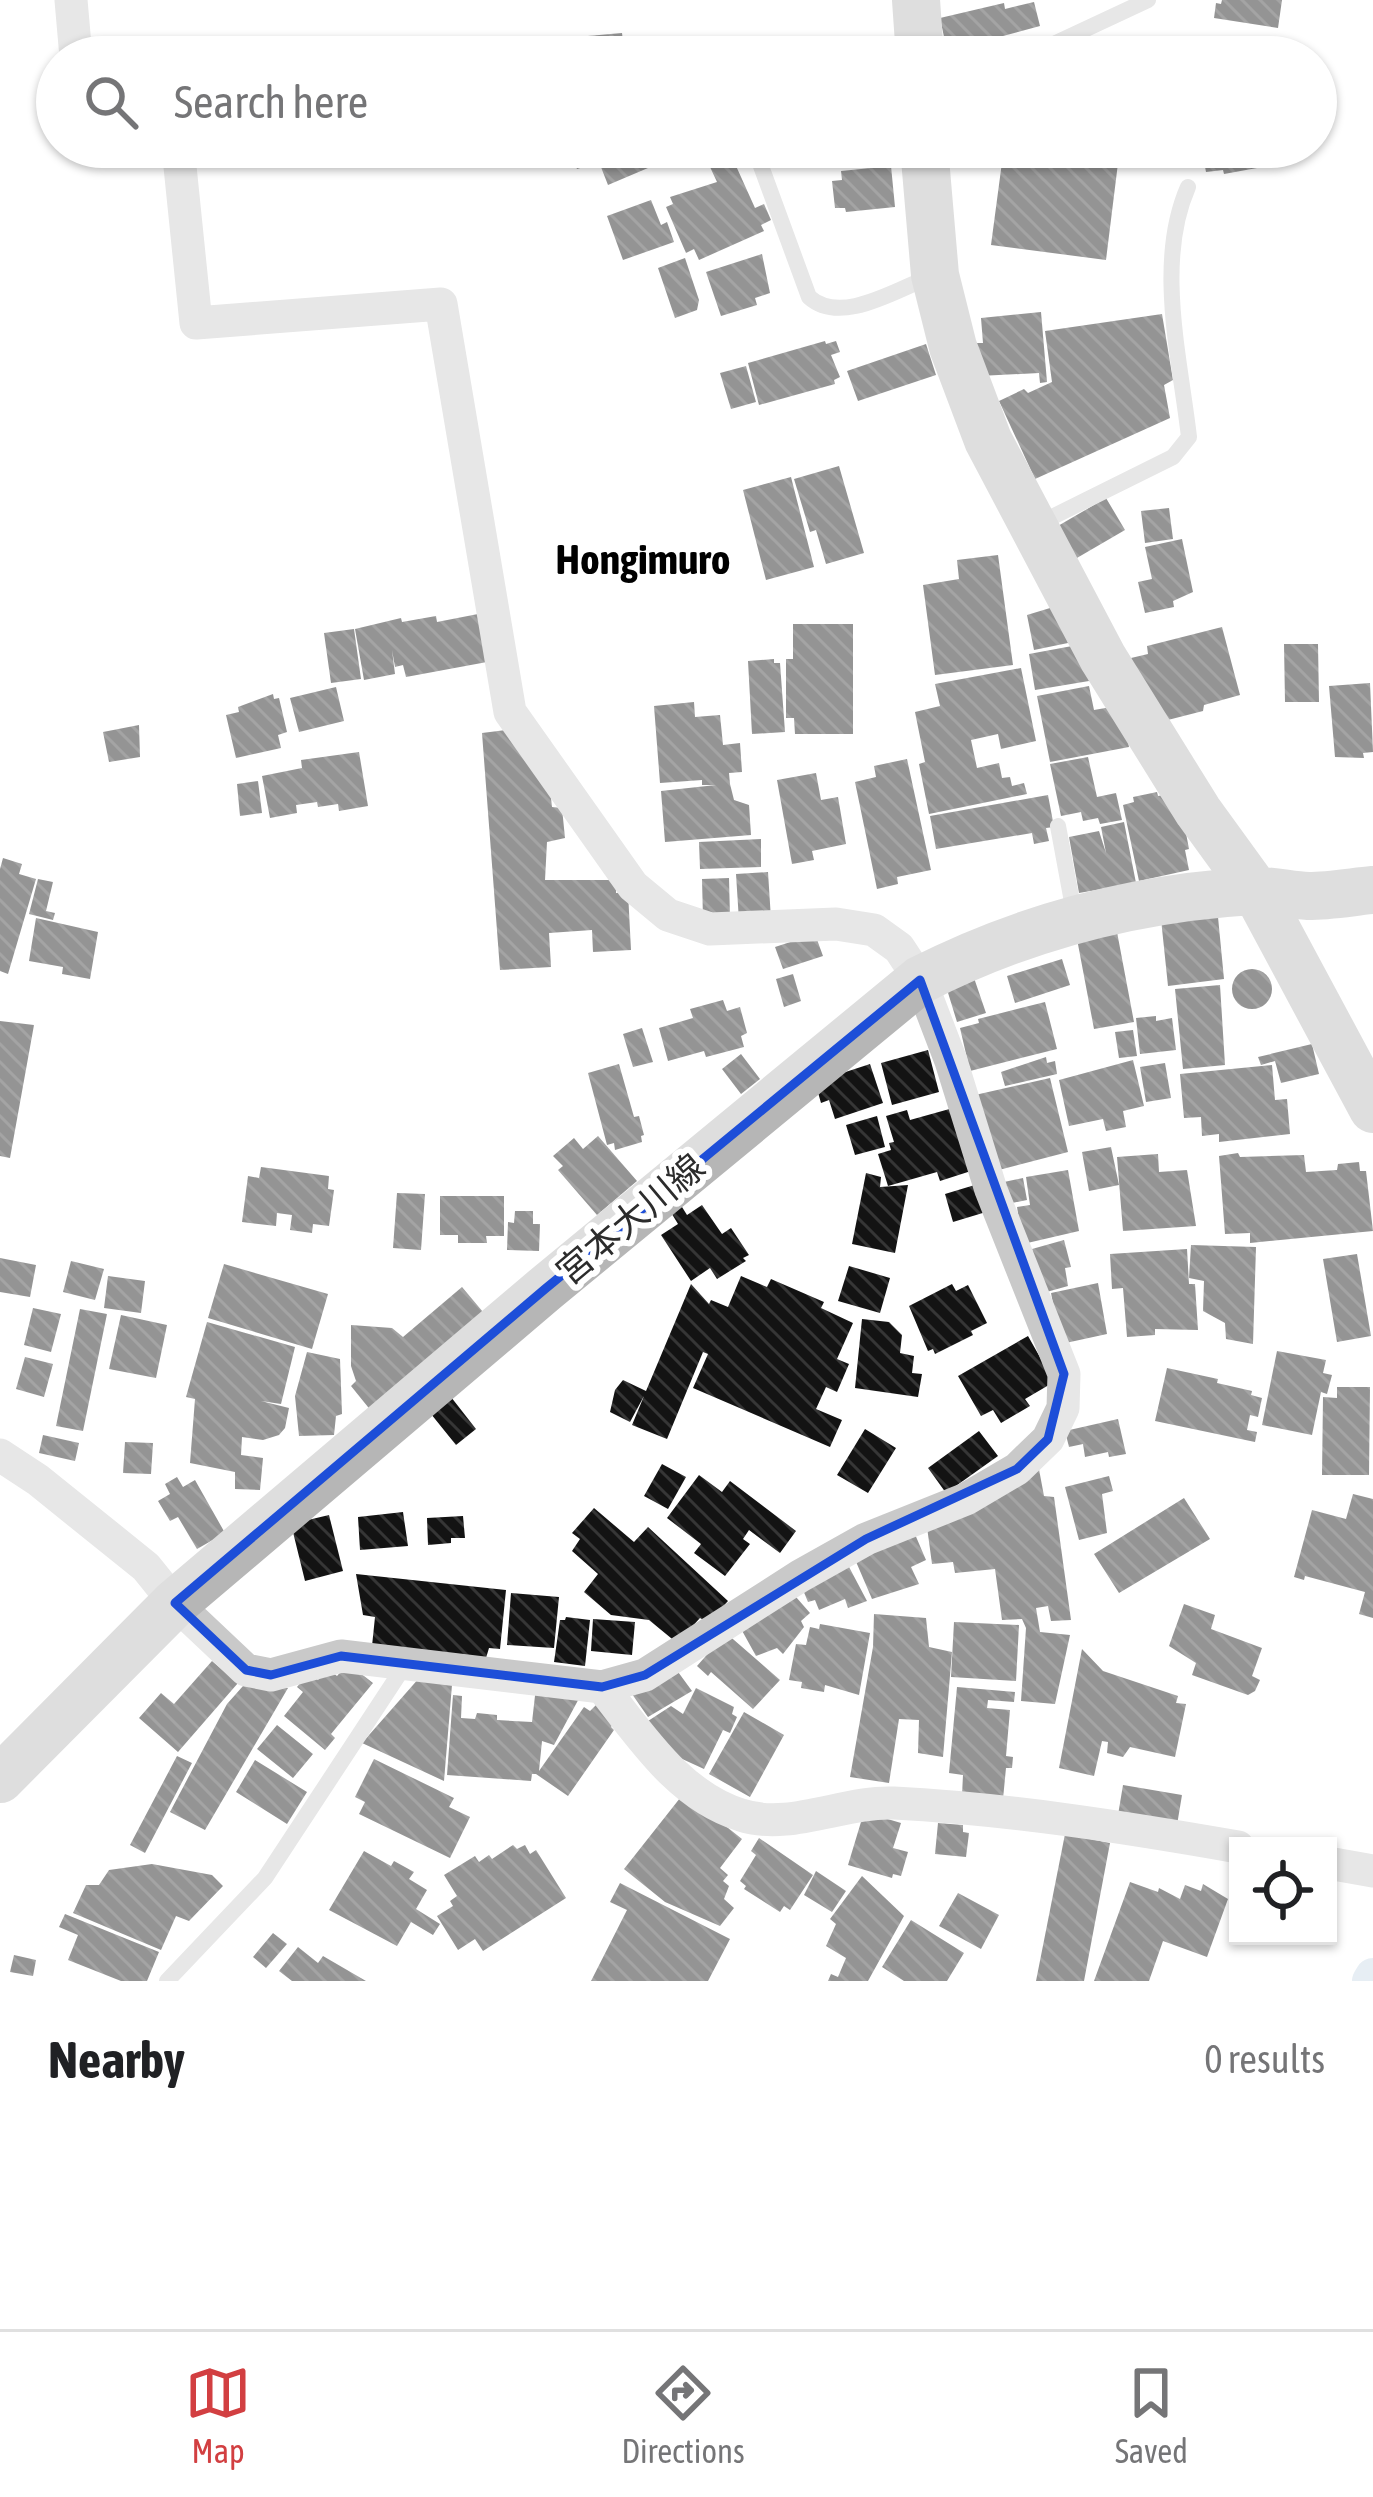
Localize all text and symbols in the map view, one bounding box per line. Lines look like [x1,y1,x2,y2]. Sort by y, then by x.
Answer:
search box [36,36,1337,168]
icon: search [78,69,144,135]
text: Search here [174,76,368,128]
district label: Hongimuro [556,535,730,583]
street label: 宮本大川線 [548,1145,712,1293]
map controls [1229,1837,1337,1945]
button: locate [1229,1837,1337,1945]
text: Nearby [48,2030,185,2089]
text: 0 results [1204,2037,1325,2081]
tab: Map [185,2360,251,2470]
tab: Directions [621,2360,745,2470]
tab: Saved [1115,2360,1188,2470]

